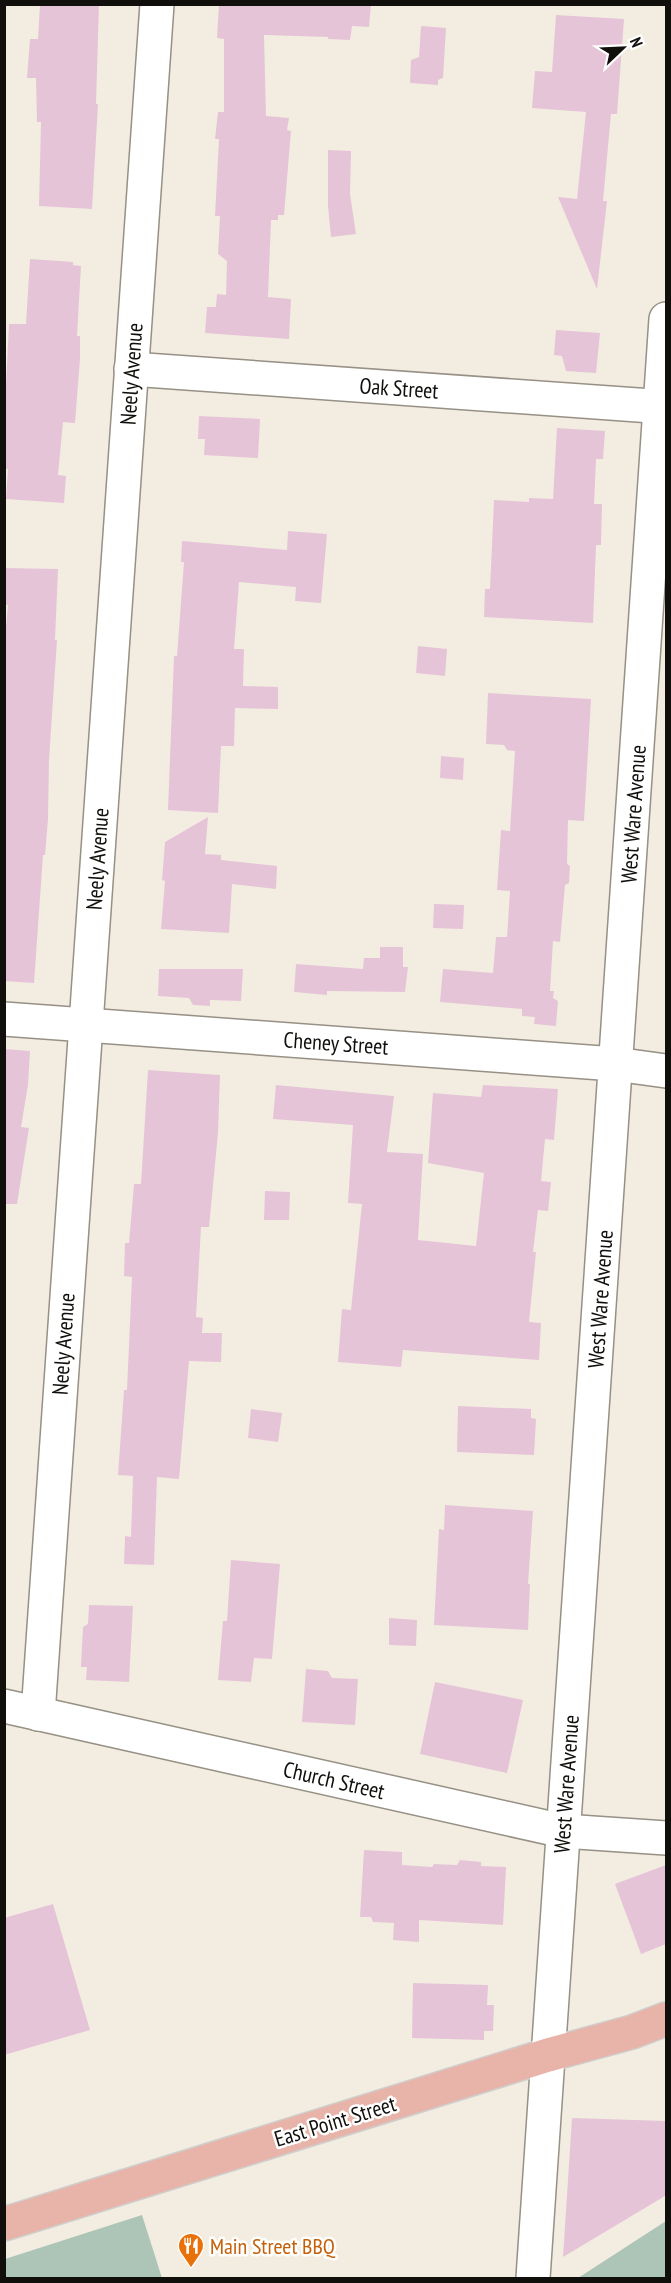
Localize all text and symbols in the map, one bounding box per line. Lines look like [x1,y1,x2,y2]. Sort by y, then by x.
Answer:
north arrow [593,18,653,78]
text: N [626,34,648,50]
street label: Neely Avenue [113,322,149,426]
street label: Oak Street [359,371,439,405]
street label: West Ware Avenue [614,744,652,884]
street label: Neely Avenue [79,807,115,911]
street label: Cheney Street [283,1025,389,1061]
street label: West Ware Avenue [581,1229,619,1369]
street label: Neely Avenue [45,1292,81,1396]
street label: West Ware Avenue [547,1714,585,1854]
street label: Church Street [281,1755,387,1805]
street label: East Point Street [271,2089,399,2153]
restaurant icon: Main Street BBQ [176,2231,206,2269]
place label: Main Street BBQ [210,2232,336,2260]

